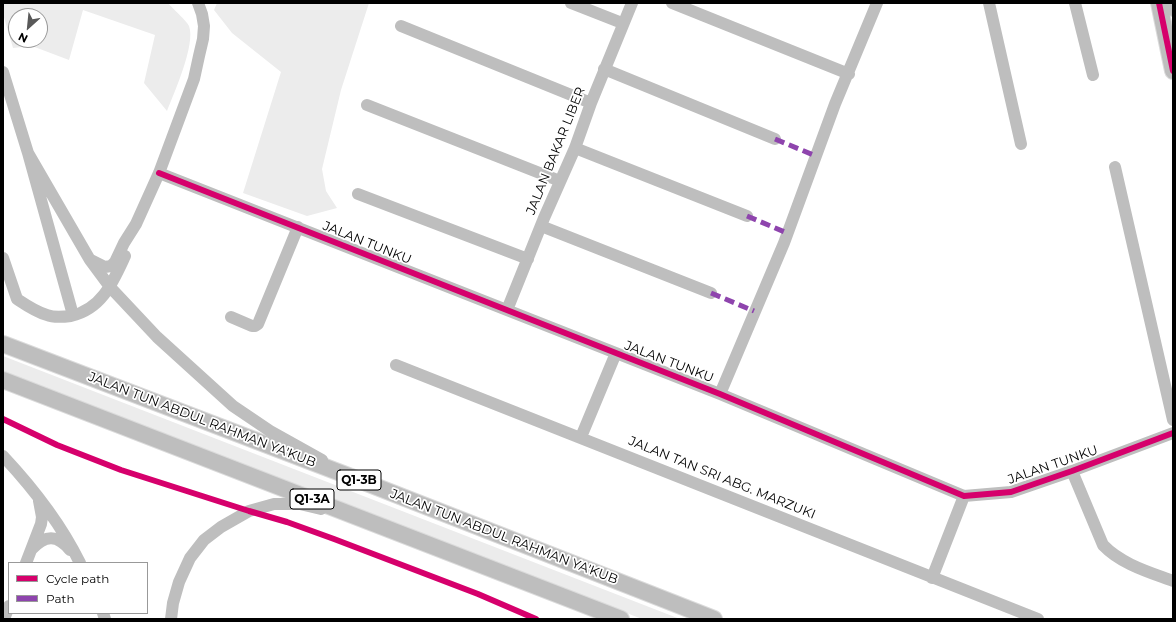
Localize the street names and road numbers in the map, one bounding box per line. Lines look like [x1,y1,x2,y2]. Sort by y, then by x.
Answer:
street label: JALAN BAKAR LIBER [523,85,589,217]
street label: JALAN TUNKU [320,218,414,268]
street label: JALAN TUNKU [622,338,716,386]
street label: JALAN TUN ABDUL RAHMAN YA'KUB [86,369,318,471]
street label: JALAN TAN SRI ABG. MARZUKI [626,433,818,523]
street label: JALAN TUNKU [1006,442,1100,488]
road number: Q1-3B [337,470,381,490]
street label: JALAN TUN ABDUL RAHMAN YA'KUB [388,486,620,588]
road number: Q1-3A [290,489,334,509]

